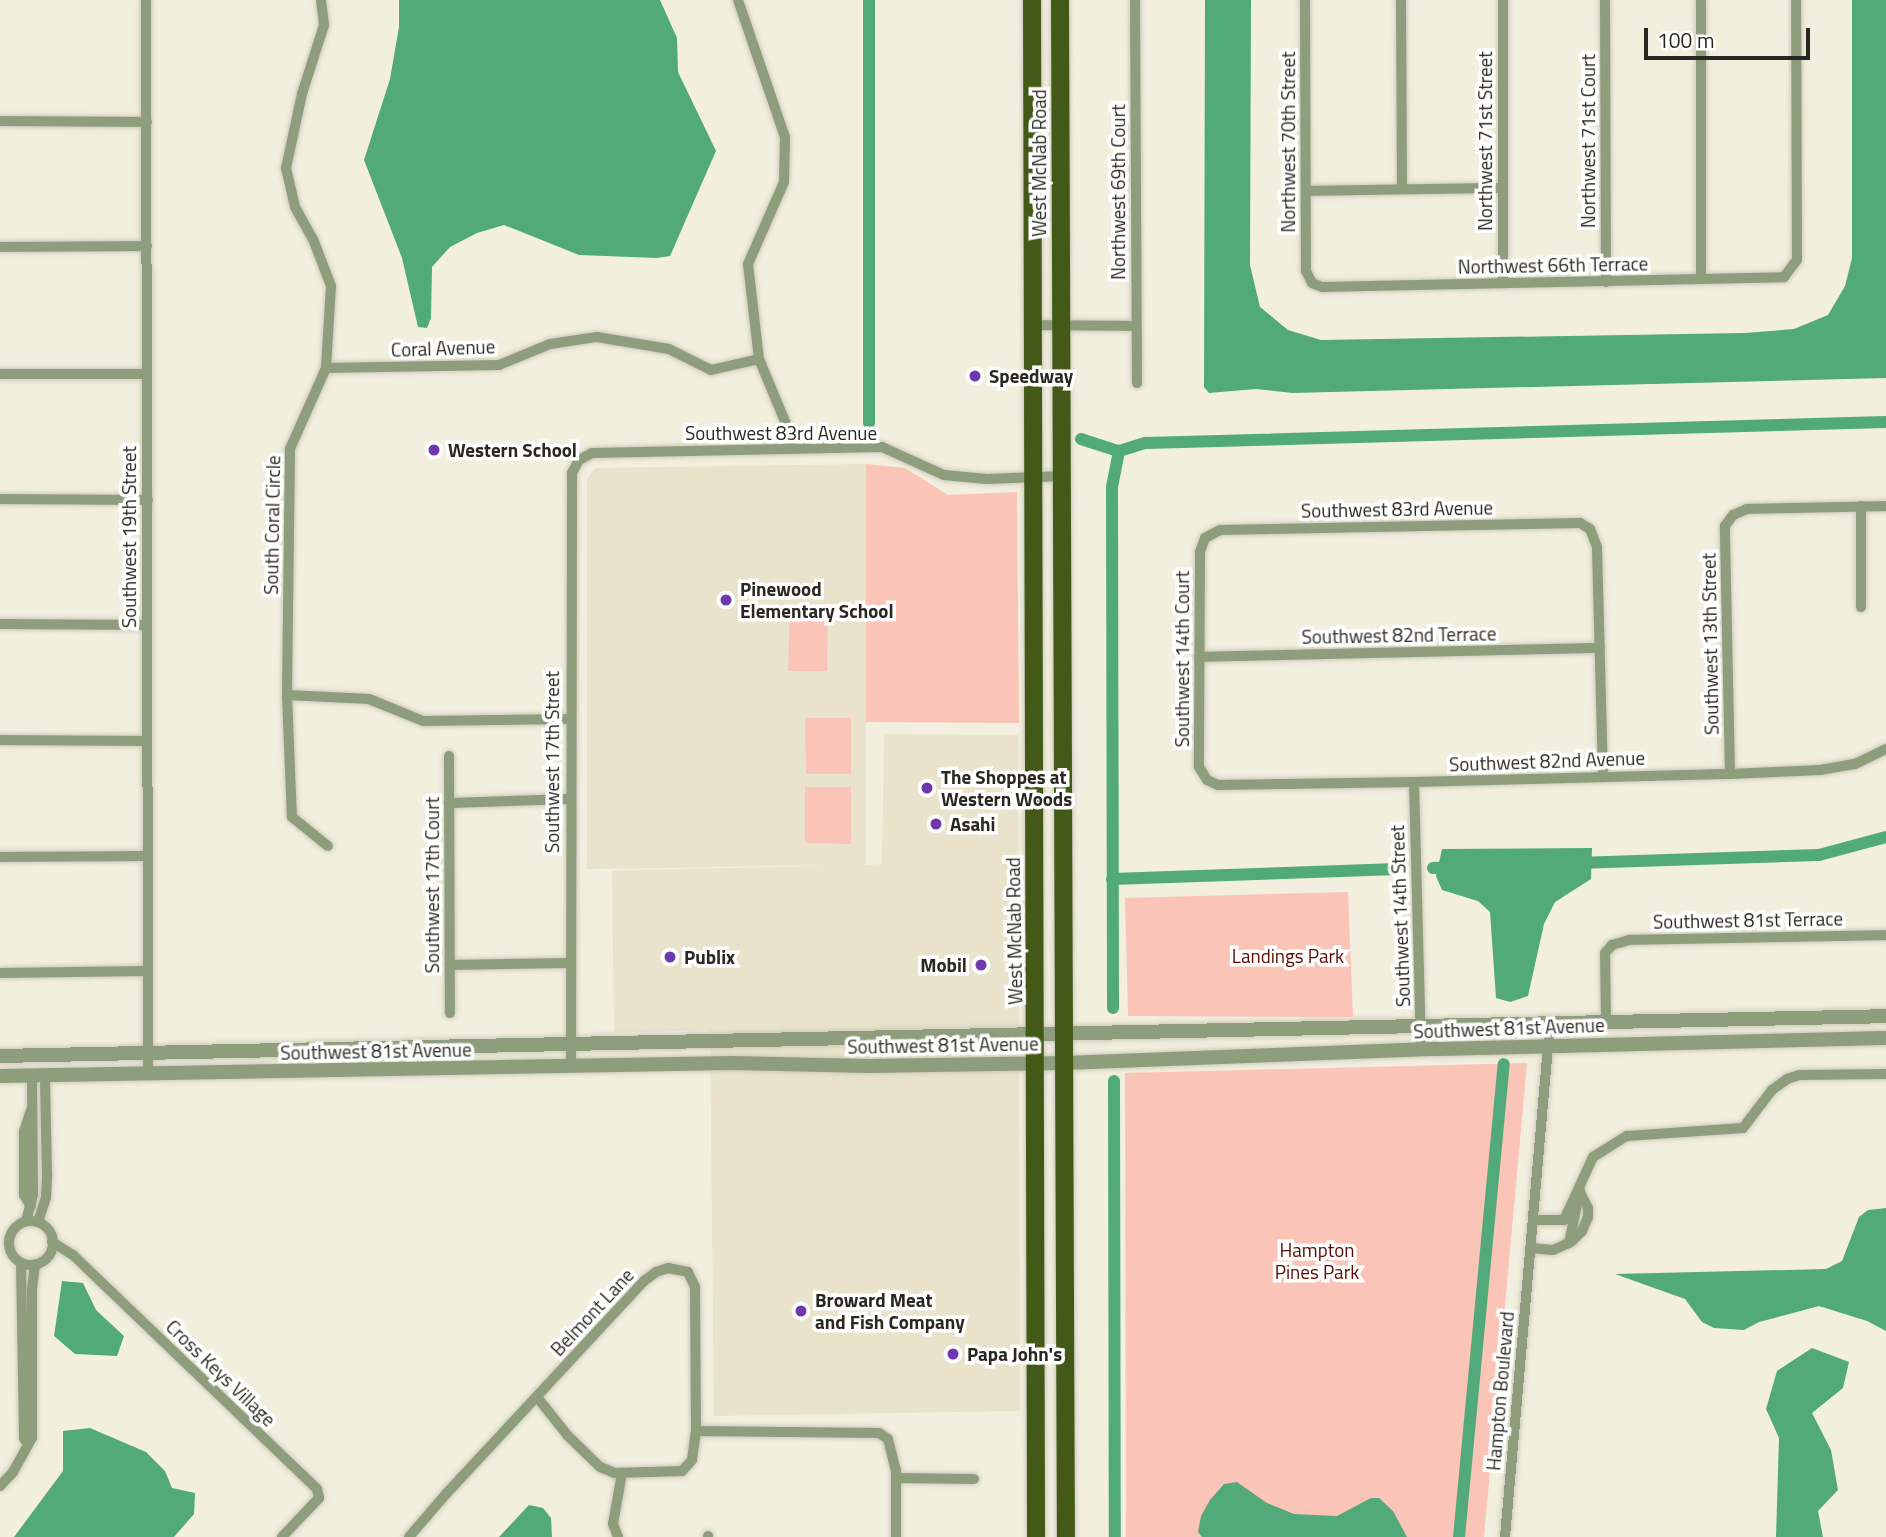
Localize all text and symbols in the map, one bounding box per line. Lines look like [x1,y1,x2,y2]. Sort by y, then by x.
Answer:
scale bar [1648,14,1814,58]
text: 100 m [1657,24,1714,56]
street label: Northwest 70th Street [1277,51,1299,233]
street label: Northwest 71st Street [1474,51,1496,231]
street label: Northwest 71st Court [1577,54,1599,228]
street label: West McNab Road [1028,89,1050,237]
street label: Northwest 69th Court [1107,104,1129,280]
street label: Northwest 66th Terrace [1458,252,1648,278]
street label: Coral Avenue [390,335,496,361]
place label: Speedway [989,365,1073,387]
marker: Speedway [967,368,983,384]
street label: Southwest 83rd Avenue [685,422,877,444]
place label: Western School [448,439,577,461]
marker: Western School [426,442,442,458]
street label: Southwest 19th Street [118,446,140,628]
street label: South Coral Circle [259,455,285,595]
street label: Southwest 83rd Avenue [1301,496,1493,522]
street label: Southwest 13th Street [1697,553,1723,735]
street label: Southwest 14th Court [1171,571,1193,747]
place label: Pinewood Elementary School [740,578,894,622]
marker: Pinewood Elementary School [718,592,734,608]
street label: Southwest 82nd Terrace [1301,622,1497,648]
street label: Southwest 17th Street [541,671,563,853]
street label: Southwest 82nd Avenue [1449,746,1645,776]
place label: The Shoppes at Western Woods [941,766,1072,810]
marker: The Shoppes at Western Woods [919,780,935,796]
street label: Southwest 17th Court [421,797,443,973]
place label: Asahi [950,813,996,835]
marker: Asahi [928,816,944,832]
street label: Southwest 14th Street [1385,825,1415,1007]
street label: West McNab Road [1001,857,1027,1005]
street label: Southwest 81st Terrace [1653,907,1843,933]
park label: Landings Park [1232,945,1344,967]
place label: Publix [684,946,735,968]
marker: Publix [662,949,678,965]
place label: Mobil [920,954,967,976]
marker: Mobil [973,957,989,973]
street label: Southwest 81st Avenue [1413,1013,1605,1043]
street label: Southwest 81st Avenue [847,1032,1039,1058]
street label: Southwest 81st Avenue [280,1038,472,1064]
park label: Hampton Pines Park [1275,1239,1359,1283]
street label: Belmont Lane [546,1264,638,1360]
place label: Broward Meat and Fish Company [815,1289,965,1333]
marker: Broward Meat and Fish Company [793,1303,809,1319]
street label: Hampton Boulevard [1482,1310,1518,1472]
street label: Cross Keys Village [161,1315,281,1431]
place label: Papa John's [967,1343,1062,1365]
marker: Papa John's [945,1346,961,1362]

